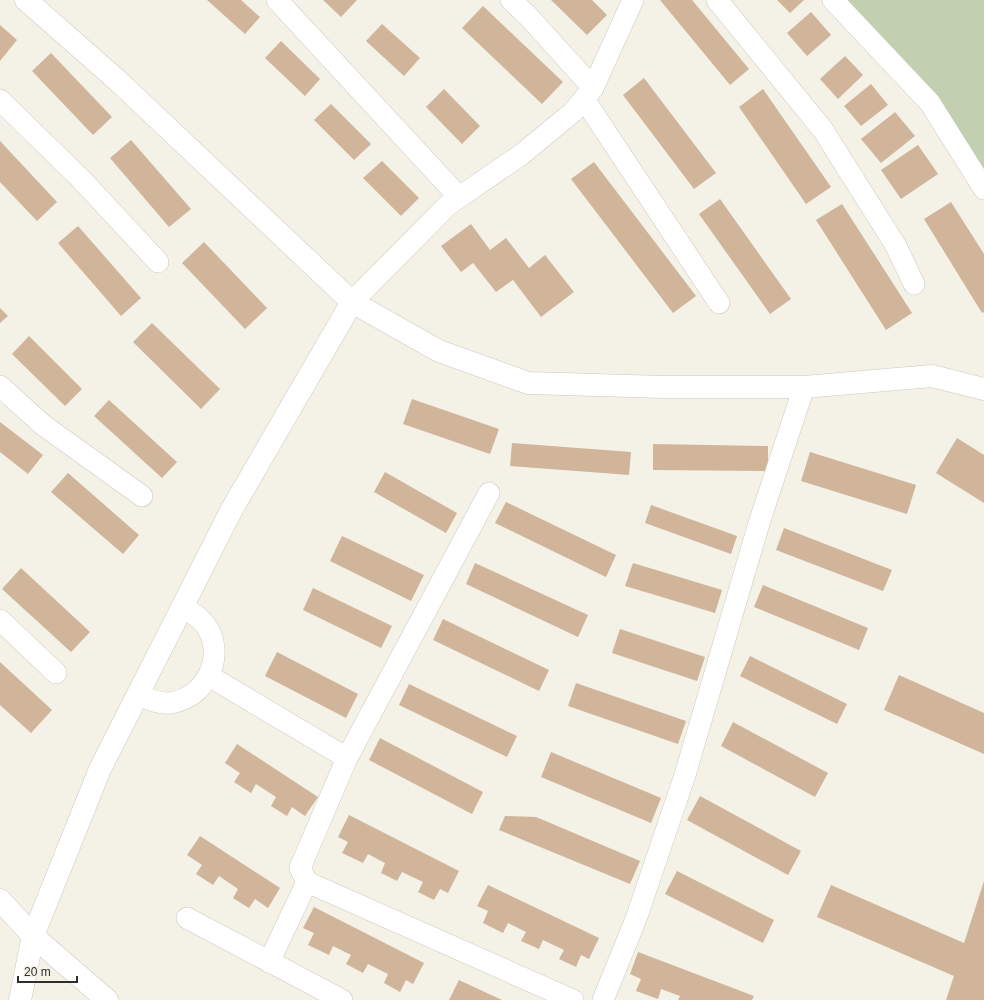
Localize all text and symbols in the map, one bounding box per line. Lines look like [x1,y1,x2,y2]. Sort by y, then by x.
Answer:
scale bar [18,958,77,984]
text: 20 m [24,965,51,979]

